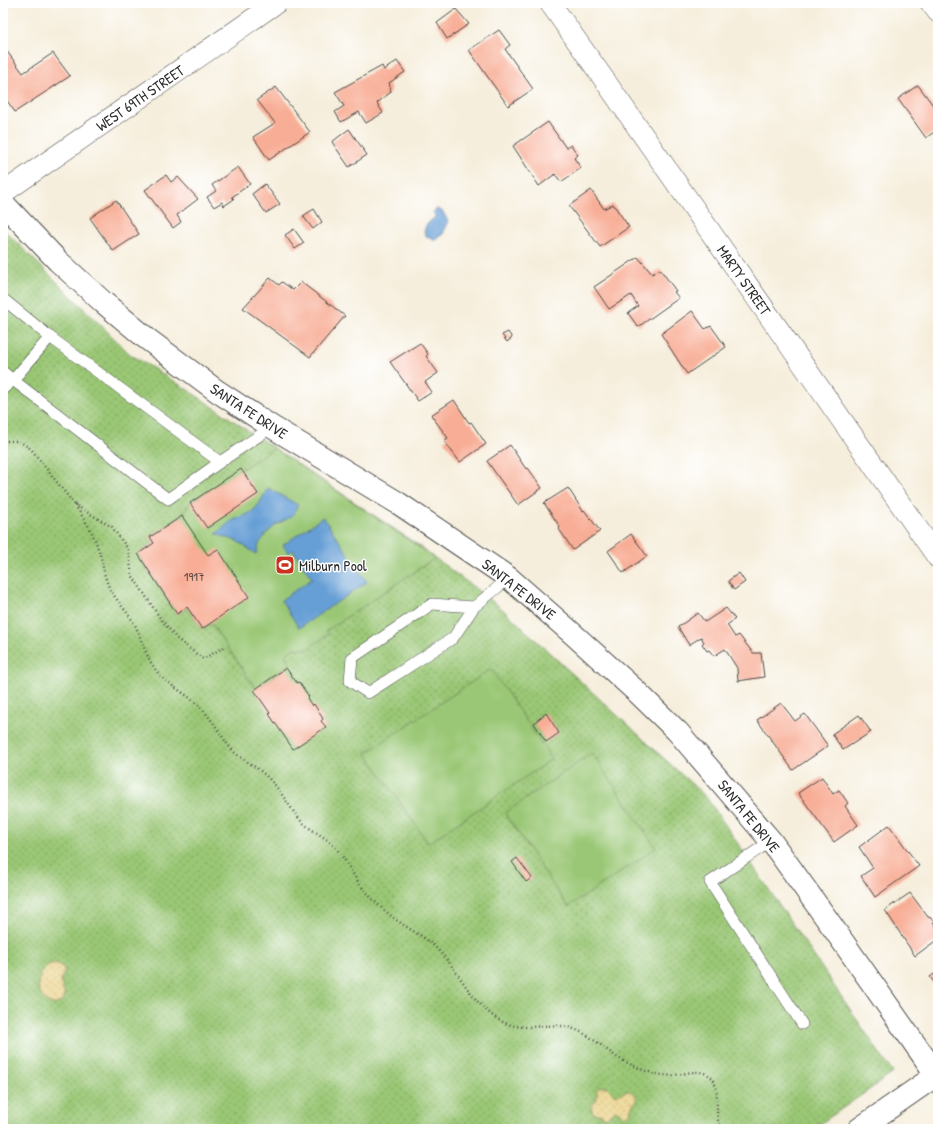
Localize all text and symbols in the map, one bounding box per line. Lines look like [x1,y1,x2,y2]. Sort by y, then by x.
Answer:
street label: WEST 69TH STREET [92,59,189,136]
street label: MARTY STREET [712,241,776,320]
street label: SANTA FE DRIVE [206,378,292,444]
sports icon: Milburn Pool [274,554,296,576]
street label: SANTA FE DRIVE [478,554,561,625]
place label: Milburn Pool [299,555,367,576]
house number: 1917 [184,567,204,585]
street label: SANTA FE DRIVE [713,775,785,857]

